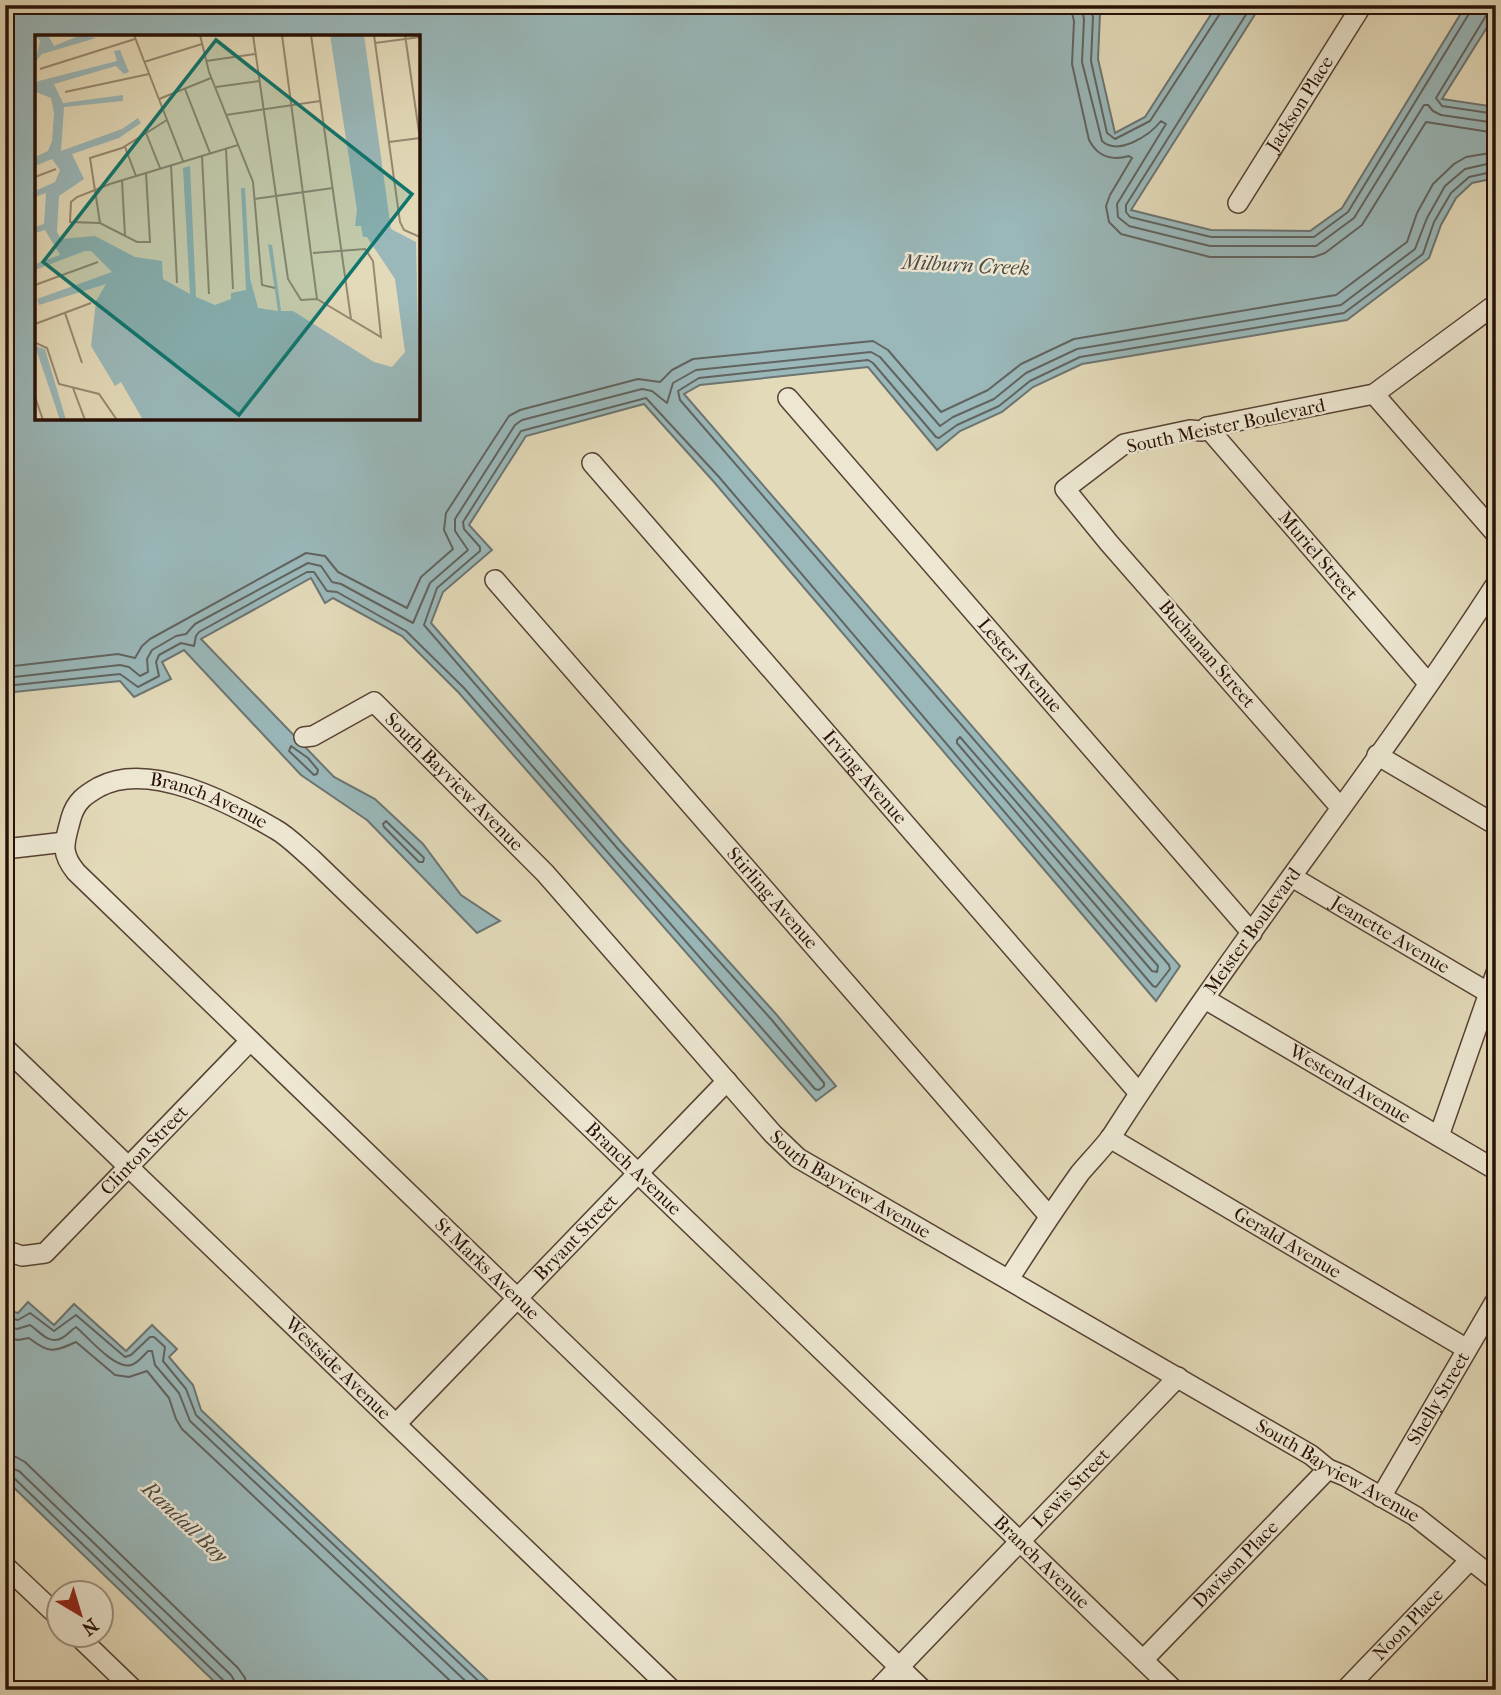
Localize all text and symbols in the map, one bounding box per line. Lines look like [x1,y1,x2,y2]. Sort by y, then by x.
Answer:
inset map [35,35,420,420]
street label: Jackson Place [1261,52,1338,157]
water label: Milburn Creek [900,250,1030,280]
street label: South Meister Boulevard [1125,394,1328,458]
street label: Muriel Street [1274,507,1363,605]
street label: Buchanan Street [1154,596,1260,713]
street label: Lester Avenue [973,614,1067,717]
street label: South Bayview Avenue [380,708,528,856]
street label: Irving Avenue [818,726,911,829]
street label: Branch Avenue [148,768,271,833]
street label: Stirling Avenue [722,843,822,954]
street label: Meister Boulevard [1200,863,1306,999]
street label: Jeanette Avenue [1325,890,1453,978]
street label: Westend Avenue [1284,1039,1414,1128]
street label: Clinton Street [96,1101,193,1200]
street label: Branch Avenue [581,1118,686,1220]
street label: South Bayview Avenue [765,1126,934,1243]
street label: Bryant Street [529,1190,622,1285]
street label: Gerald Avenue [1230,1203,1345,1283]
street label: St Marks Avenue [430,1214,544,1324]
street label: Westside Avenue [280,1312,395,1424]
street label: Shelly Street [1403,1348,1474,1449]
street label: South Bayview Avenue [1252,1414,1423,1527]
street label: Lewis Street [1028,1444,1114,1533]
water label: Randall Bay [136,1475,234,1568]
street label: Branch Avenue [989,1511,1094,1613]
street label: Davison Place [1188,1516,1283,1613]
north arrow [46,1580,116,1650]
street label: Noon Place [1368,1584,1448,1665]
text: N [77,1614,102,1640]

